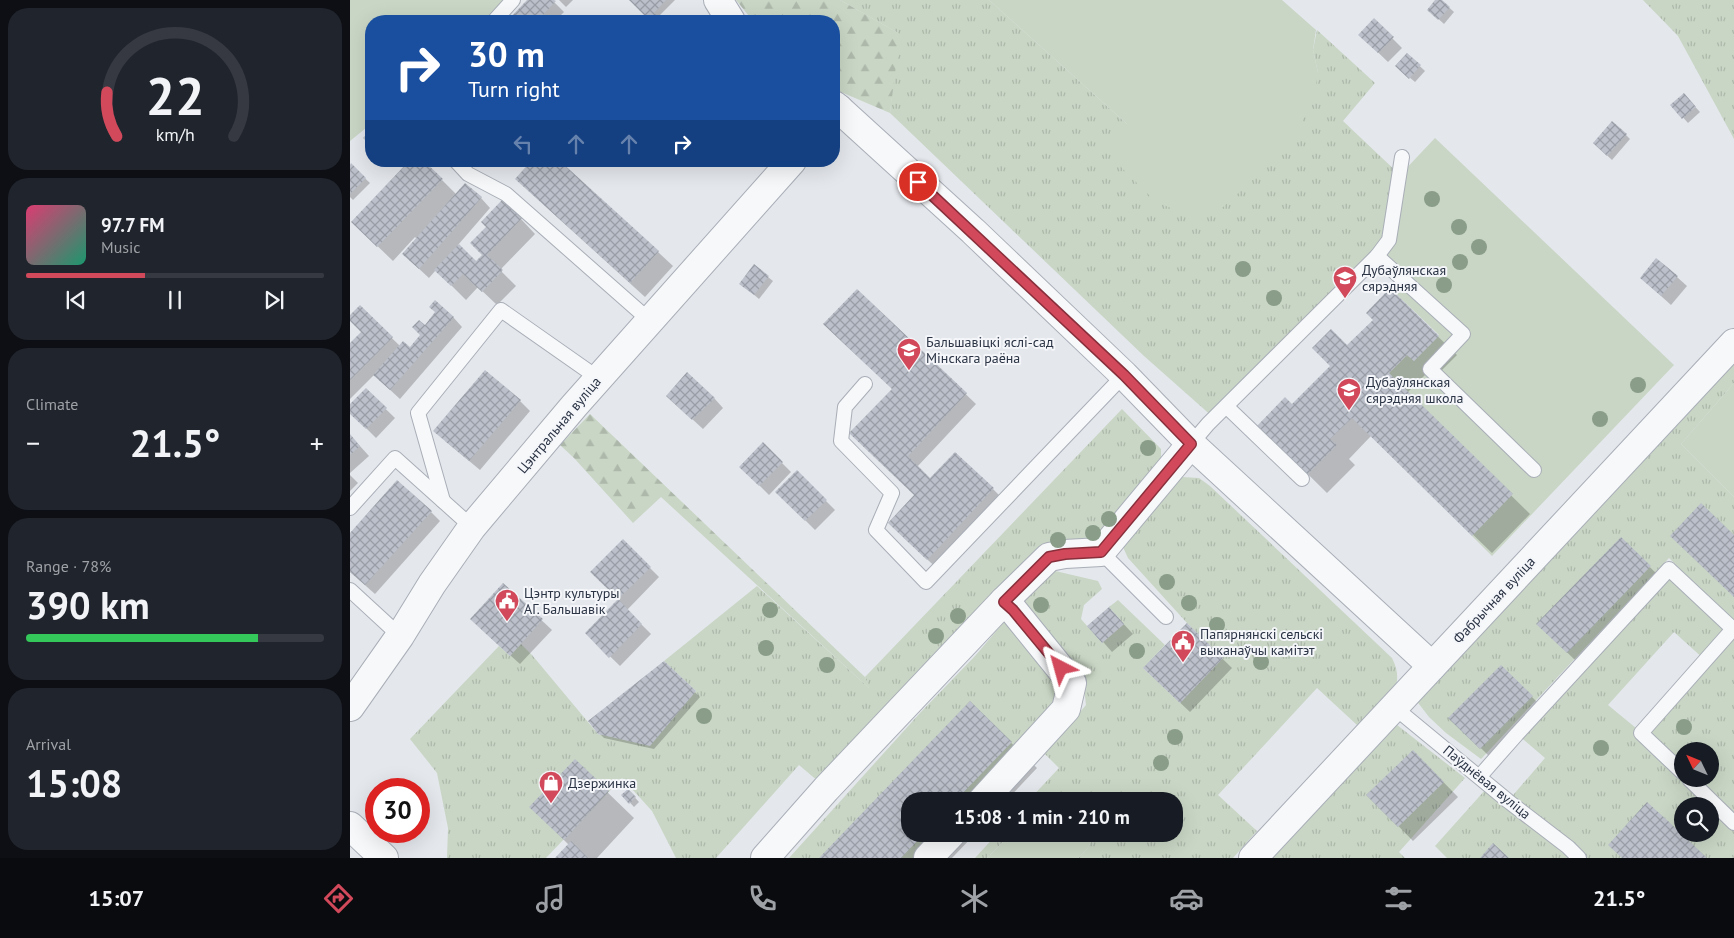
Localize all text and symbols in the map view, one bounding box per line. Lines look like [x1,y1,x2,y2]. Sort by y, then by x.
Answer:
text: 30 m [468,31,545,77]
icon: right [385,35,450,100]
text: 22 [146,62,204,129]
text: Turn right [468,75,560,103]
text: km/h [155,123,195,146]
icon: left [509,130,537,158]
icon: ahead [562,130,590,158]
icon: ahead [615,130,643,158]
icon: right [668,130,696,158]
pin [897,161,939,203]
icon: arrive [904,168,932,196]
text: 97.7 FM [101,213,164,237]
text: Music [101,237,141,257]
place label: Дубаўлянская сярэдняя [1362,261,1446,295]
school or university icon: Дубаўлянская сярэдняя [1332,265,1358,299]
icon: previous [62,286,90,314]
icon: pause [161,286,189,314]
icon: next [260,286,288,314]
place label: Бальшавіцкі яслі-сад Мінскага раёна [926,333,1054,367]
school or university icon: Бальшавіцкі яслі-сад Мінскага раёна [896,337,922,371]
street label: Цэнтральная вуліца [513,373,605,477]
place label: Дубаўлянская сярэдняя школа [1366,373,1463,407]
school or university icon: Дубаўлянская сярэдняя школа [1336,377,1362,411]
text: Climate [26,394,78,414]
text: 21.5° [130,418,220,467]
text: − [26,424,40,461]
text: + [310,424,324,461]
street label: Фабрычная вуліца [1449,553,1539,647]
text: Range · 78% [26,556,111,576]
text: 390 km [26,580,150,629]
place label: Цэнтр культуры АГ. Бальшавік [524,584,620,618]
public building icon: Цэнтр культуры АГ. Бальшавік [494,588,520,622]
place label: Папярнянскі сельскі выканаўчы камітэт [1200,625,1323,659]
public building icon: Папярнянскі сельскі выканаўчы камітэт [1170,629,1196,663]
position arrow [1034,641,1086,693]
text: Arrival [26,734,71,754]
street label: Паўднёвая вуліца [1439,741,1535,823]
north arrow [1674,742,1719,788]
map controls [1674,742,1719,842]
text: 15:08 [26,758,122,807]
shop icon: Дзержинка [538,770,564,804]
place label: Дзержинка [568,774,636,792]
speed limit sign: 30 [365,778,430,843]
button: search [1674,797,1719,842]
text: 15:08 · 1 min · 210 m [954,805,1130,829]
icon: directions [321,881,356,916]
icon: music [533,881,568,916]
icon: phone [745,881,780,916]
icon: climate [957,881,992,916]
icon: car [1169,881,1204,916]
icon: filters [1381,881,1416,916]
text: 15:07 [88,884,144,912]
text: 21.5° [1593,884,1645,912]

